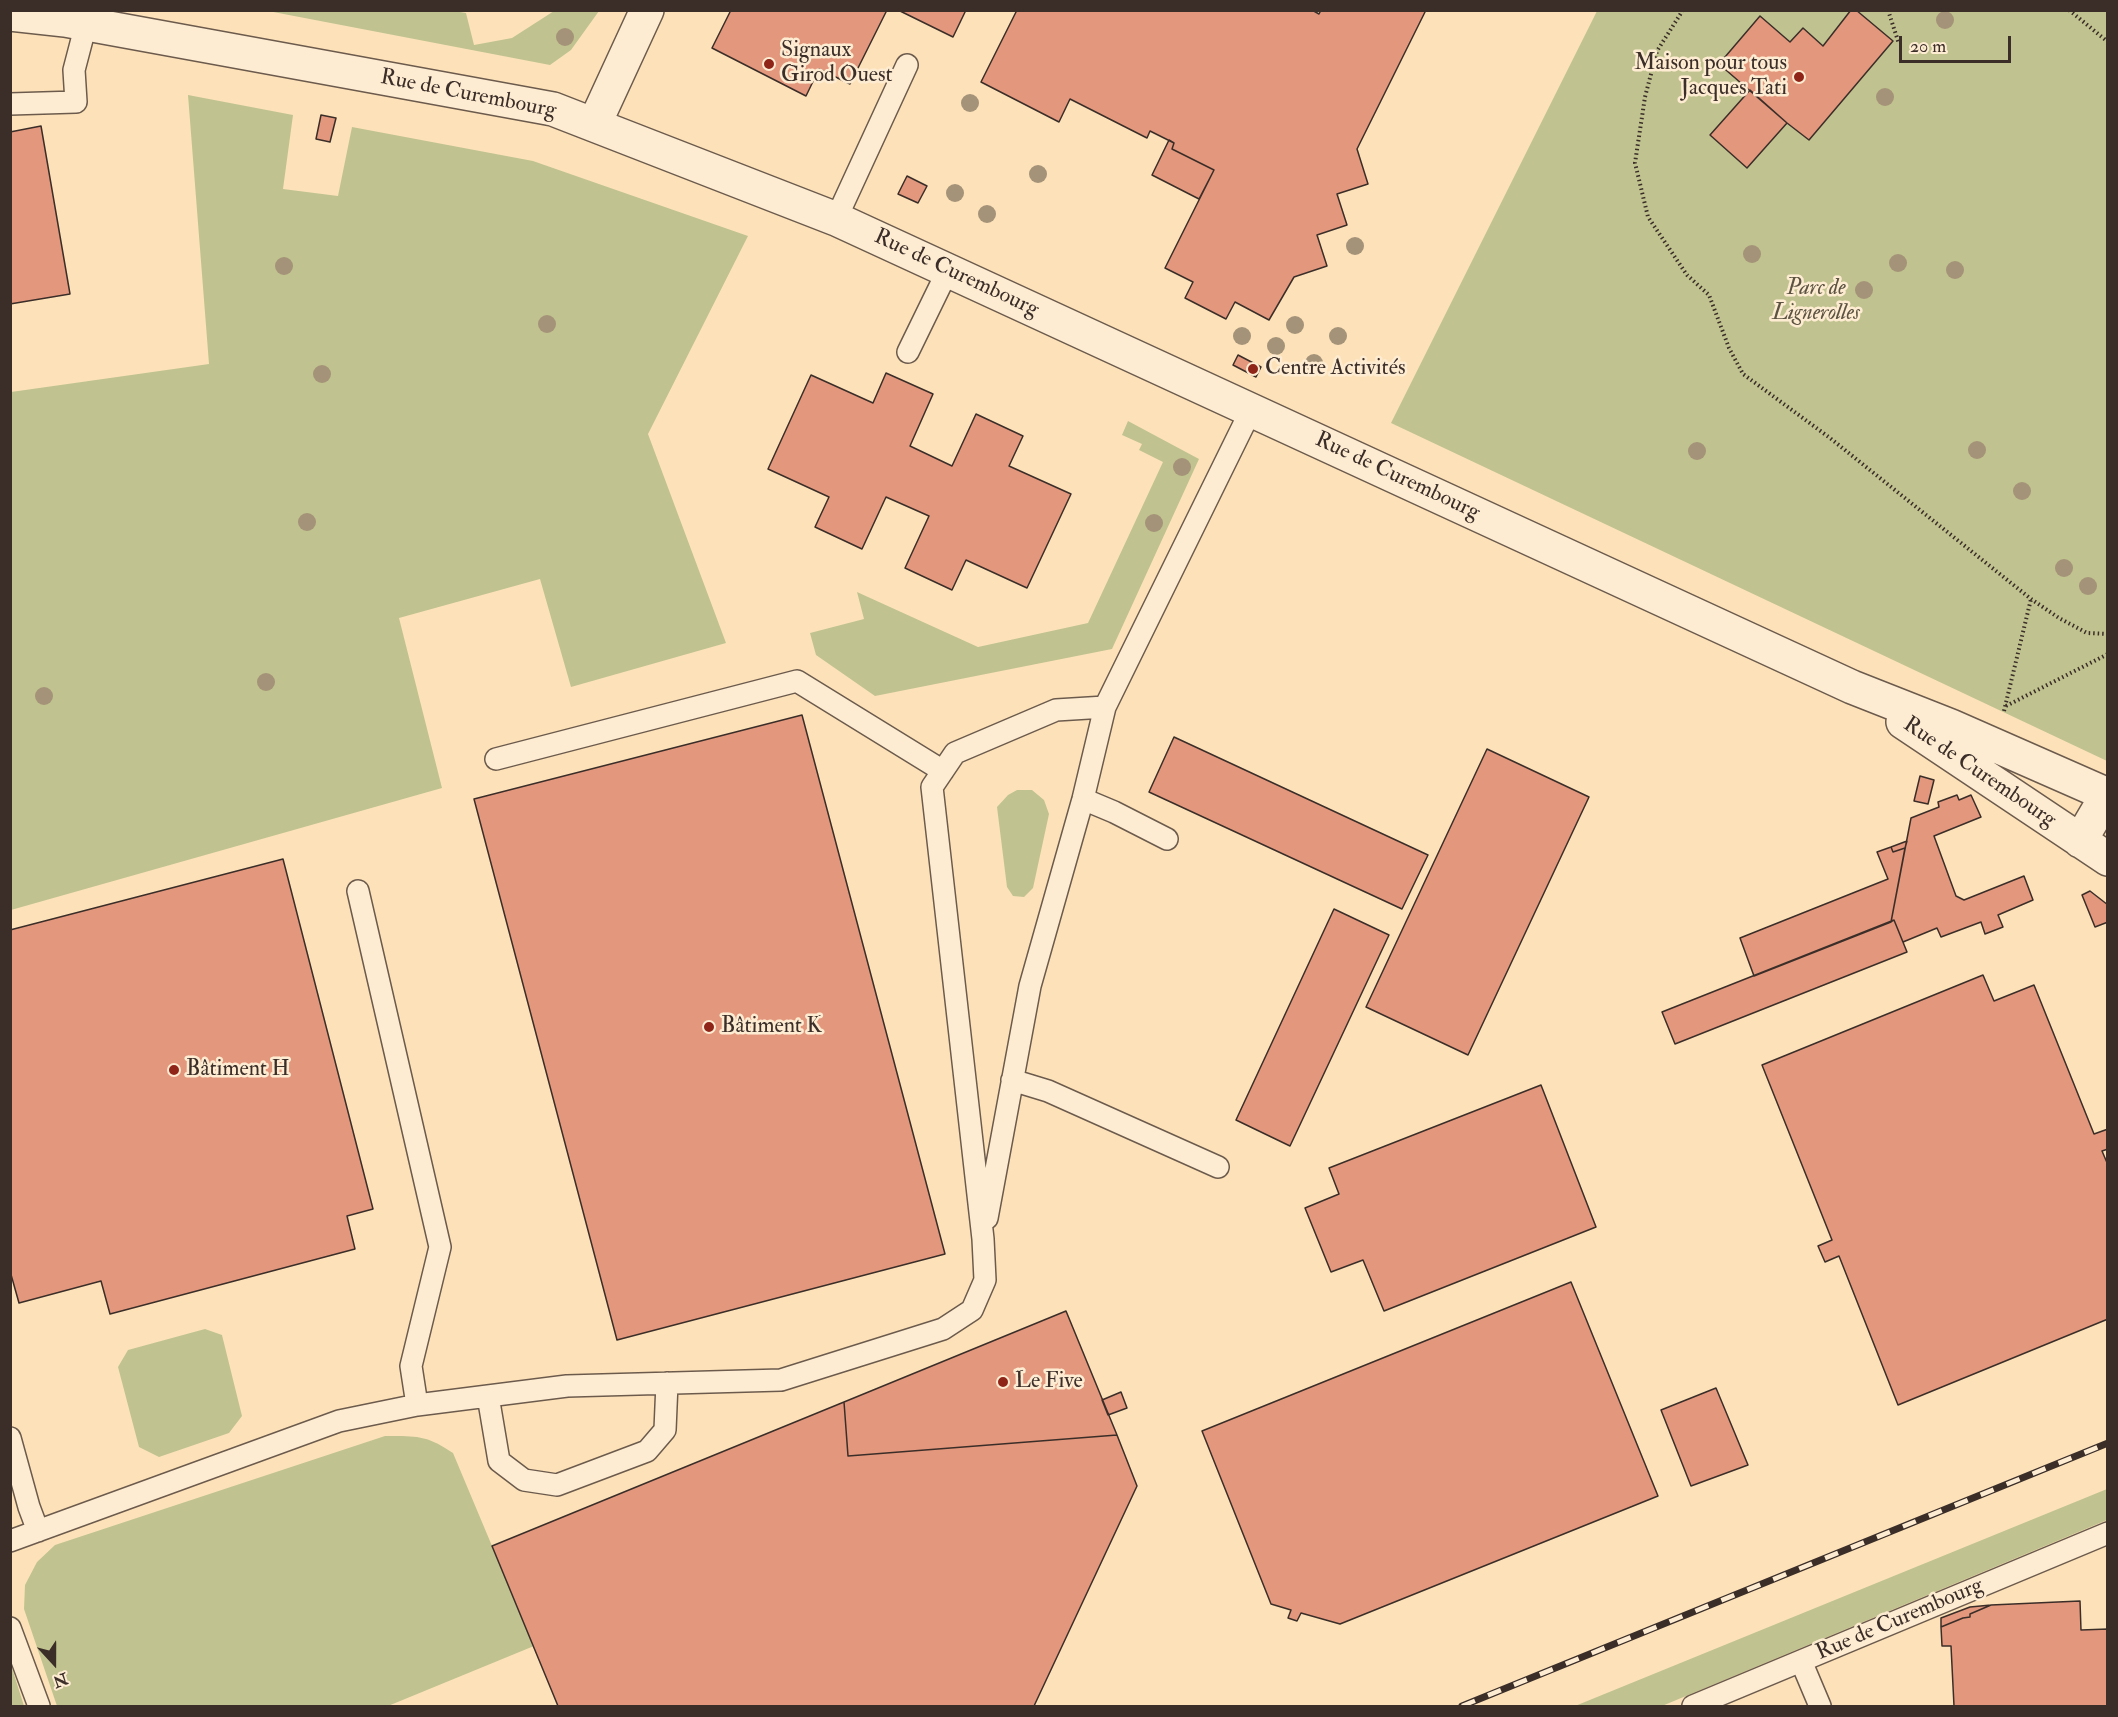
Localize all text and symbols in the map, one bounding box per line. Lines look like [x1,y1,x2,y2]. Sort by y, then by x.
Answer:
scale bar [1902,24,2014,62]
text: 20 m [1910,35,1946,58]
place label: Signaux Girod Ouest [781,38,893,90]
place label: Maison pour tous Jacques Tati [1634,51,1787,102]
marker: Signaux Girod Ouest [762,57,776,71]
street label: Rue de Curembourg [378,65,558,125]
marker: Maison pour tous Jacques Tati [1792,70,1806,84]
street label: Rue de Curembourg [869,224,1043,324]
park label: Parc de Lignerolles [1772,276,1860,328]
place label: Centre Activités [1265,356,1405,382]
marker: Centre Activités [1246,362,1260,376]
street label: Rue de Curembourg [1310,427,1484,527]
street label: Rue de Curembourg [1898,712,2060,834]
place label: Bâtiment K [721,1014,822,1040]
marker: Bâtiment K [702,1020,716,1034]
place label: Bâtiment H [186,1057,290,1083]
marker: Bâtiment H [167,1063,181,1077]
place label: Le Five [1015,1369,1083,1395]
marker: Le Five [996,1375,1010,1389]
street label: Rue de Curembourg [1813,1573,1987,1667]
north arrow [24,1633,84,1693]
text: N [50,1668,71,1692]

